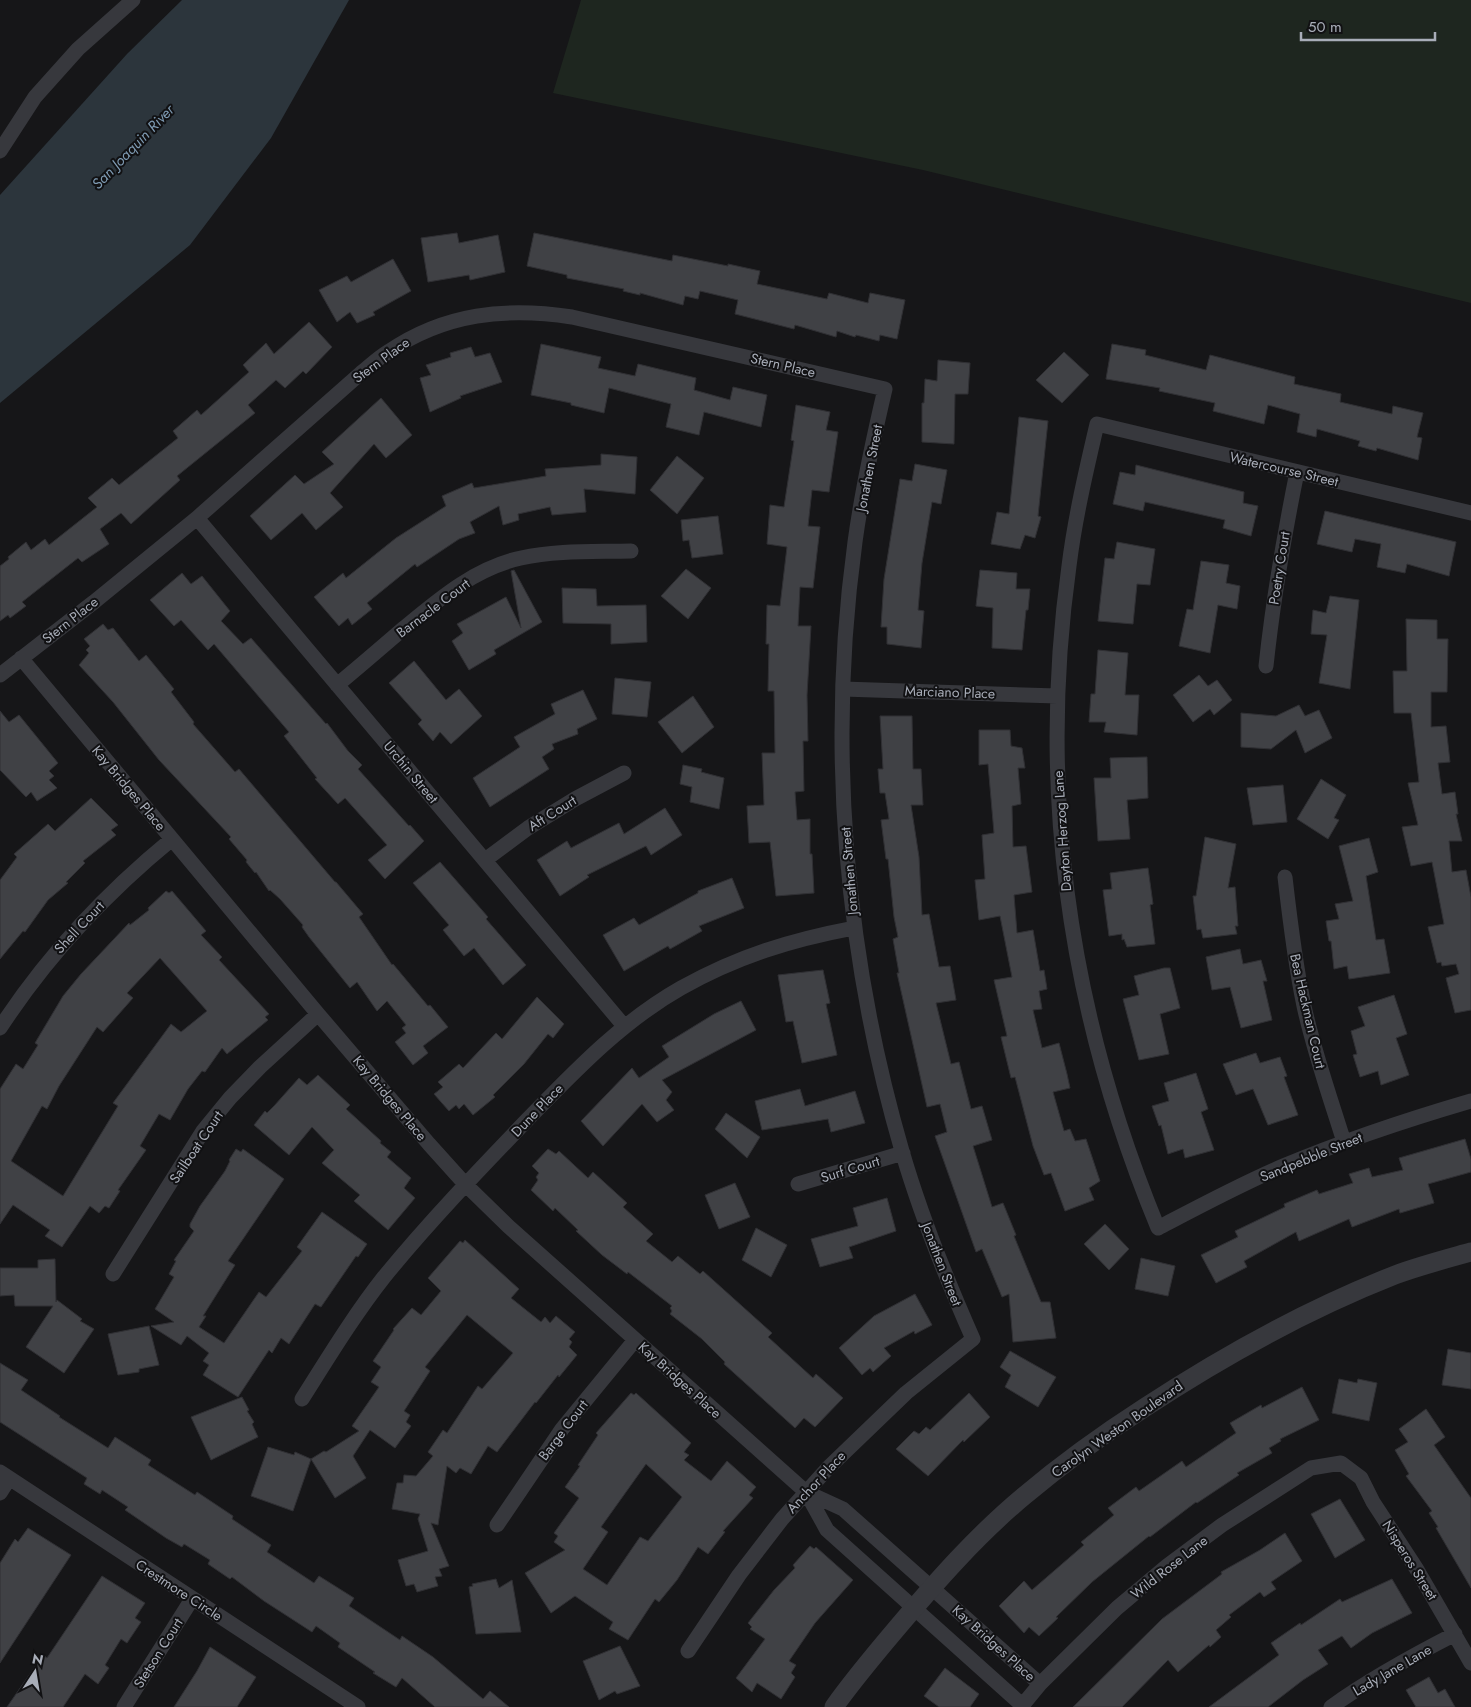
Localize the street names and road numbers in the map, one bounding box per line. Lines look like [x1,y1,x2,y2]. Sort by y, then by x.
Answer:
street label: Stern Place [348,332,414,388]
street label: Stern Place [749,348,817,382]
street label: Jonathen Street [850,422,887,515]
street label: Watercourse Street [1228,447,1341,491]
street label: Poetry Court [1263,529,1295,606]
street label: Barnacle Court [392,573,474,642]
street label: Stern Place [38,592,102,648]
street label: Marciano Place [904,680,996,704]
street label: Urchin Street [379,736,443,808]
street label: Kay Bridges Place [87,741,171,835]
street label: Dayton Herzog Lane [1048,770,1076,892]
street label: Aft Court [524,790,581,836]
street label: Jonathen Street [835,826,863,918]
street label: Shell Court [49,896,109,958]
street label: Bea Hackman Court [1285,951,1331,1071]
street label: Kay Bridges Place [348,1051,432,1145]
street label: Dune Place [506,1079,568,1141]
street label: Sailboat Court [164,1106,228,1187]
street label: Sandpebble Street [1257,1127,1366,1187]
street label: Surf Court [818,1150,883,1187]
street label: Jonathen Street [916,1217,967,1309]
street label: Kay Bridges Place [634,1337,726,1423]
street label: Carolyn Weston Boulevard [1047,1376,1187,1482]
street label: Barge Court [534,1395,593,1464]
street label: Anchor Place [782,1446,850,1518]
street label: Nisperos Street [1377,1516,1443,1604]
street label: Wild Rose Lane [1126,1530,1212,1604]
street label: Crestmore Circle [132,1554,226,1626]
street label: Kay Bridges Place [948,1600,1040,1686]
street label: Stetson Court [129,1614,188,1692]
street label: Lady Jane Lane [1349,1639,1435,1701]

